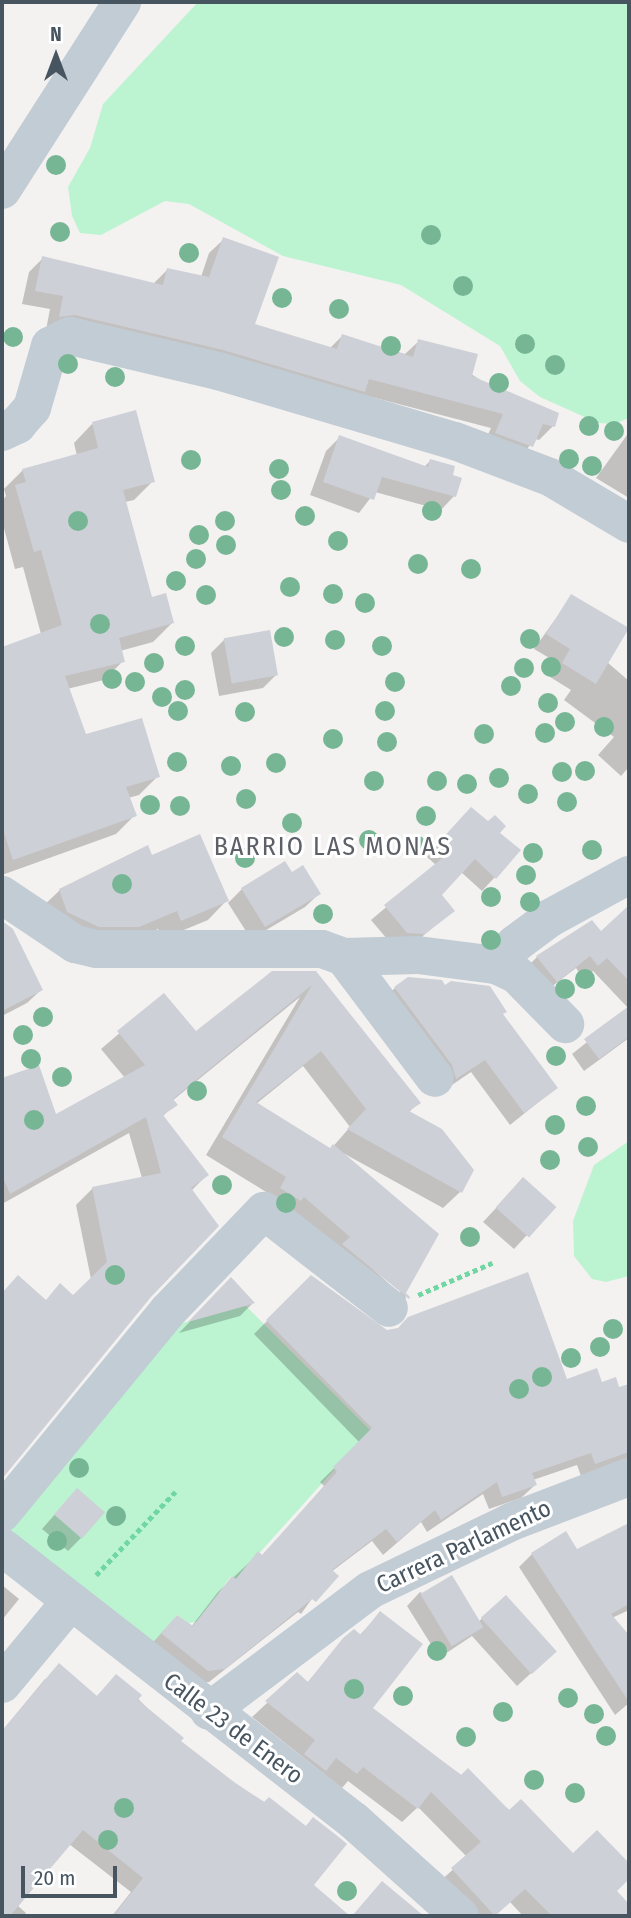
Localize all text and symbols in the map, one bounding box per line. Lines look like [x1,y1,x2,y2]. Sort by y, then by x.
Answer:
north arrow [21,21,91,91]
text: N [50,23,62,46]
district label: BARRIO LAS MONAS [216,831,450,863]
street label: Carrera Parlamento [372,1494,556,1600]
street label: Calle 23 de Enero [158,1667,308,1791]
scale bar [24,1852,121,1896]
text: 20 m [34,1865,75,1891]

